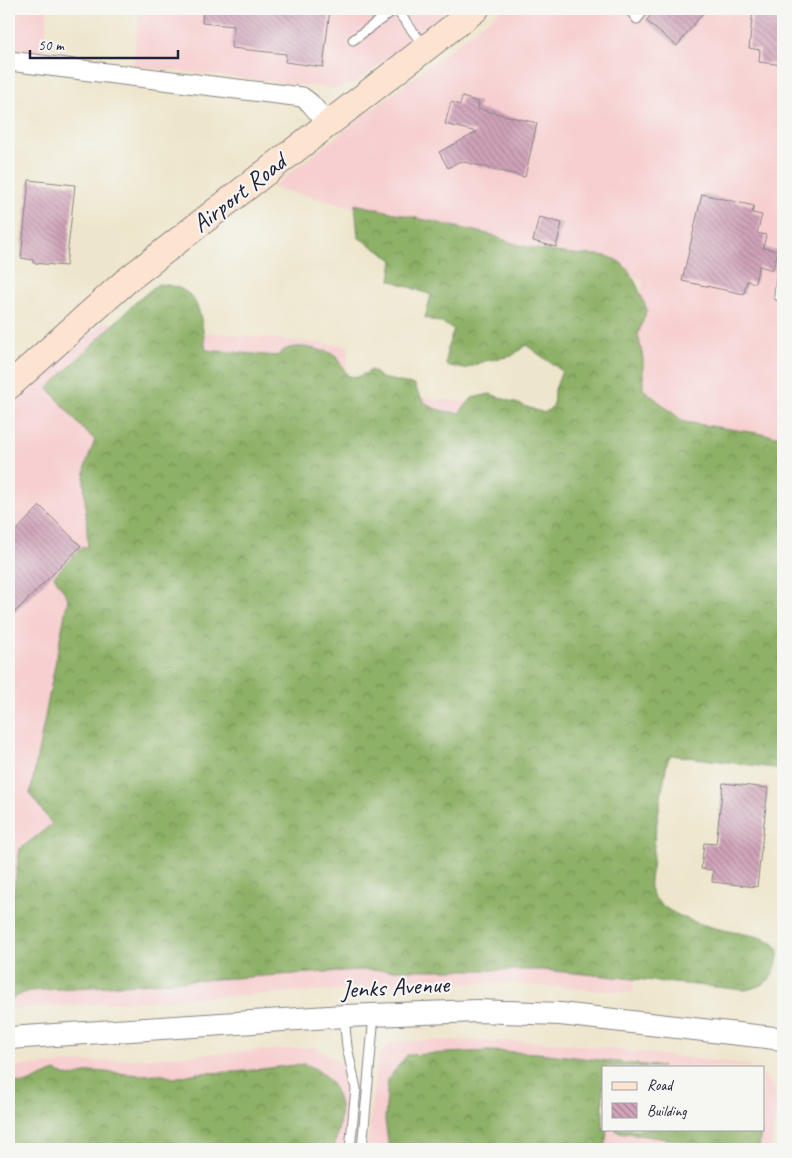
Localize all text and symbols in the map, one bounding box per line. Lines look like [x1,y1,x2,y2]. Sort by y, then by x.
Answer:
scale bar [30,28,178,60]
text: 50 m [38,36,65,55]
street label: Airport Road [186,144,296,240]
street label: Jenks Avenue [339,968,452,1006]
legend [602,1066,764,1130]
text: Road [647,1076,674,1095]
text: Building [647,1102,687,1121]

